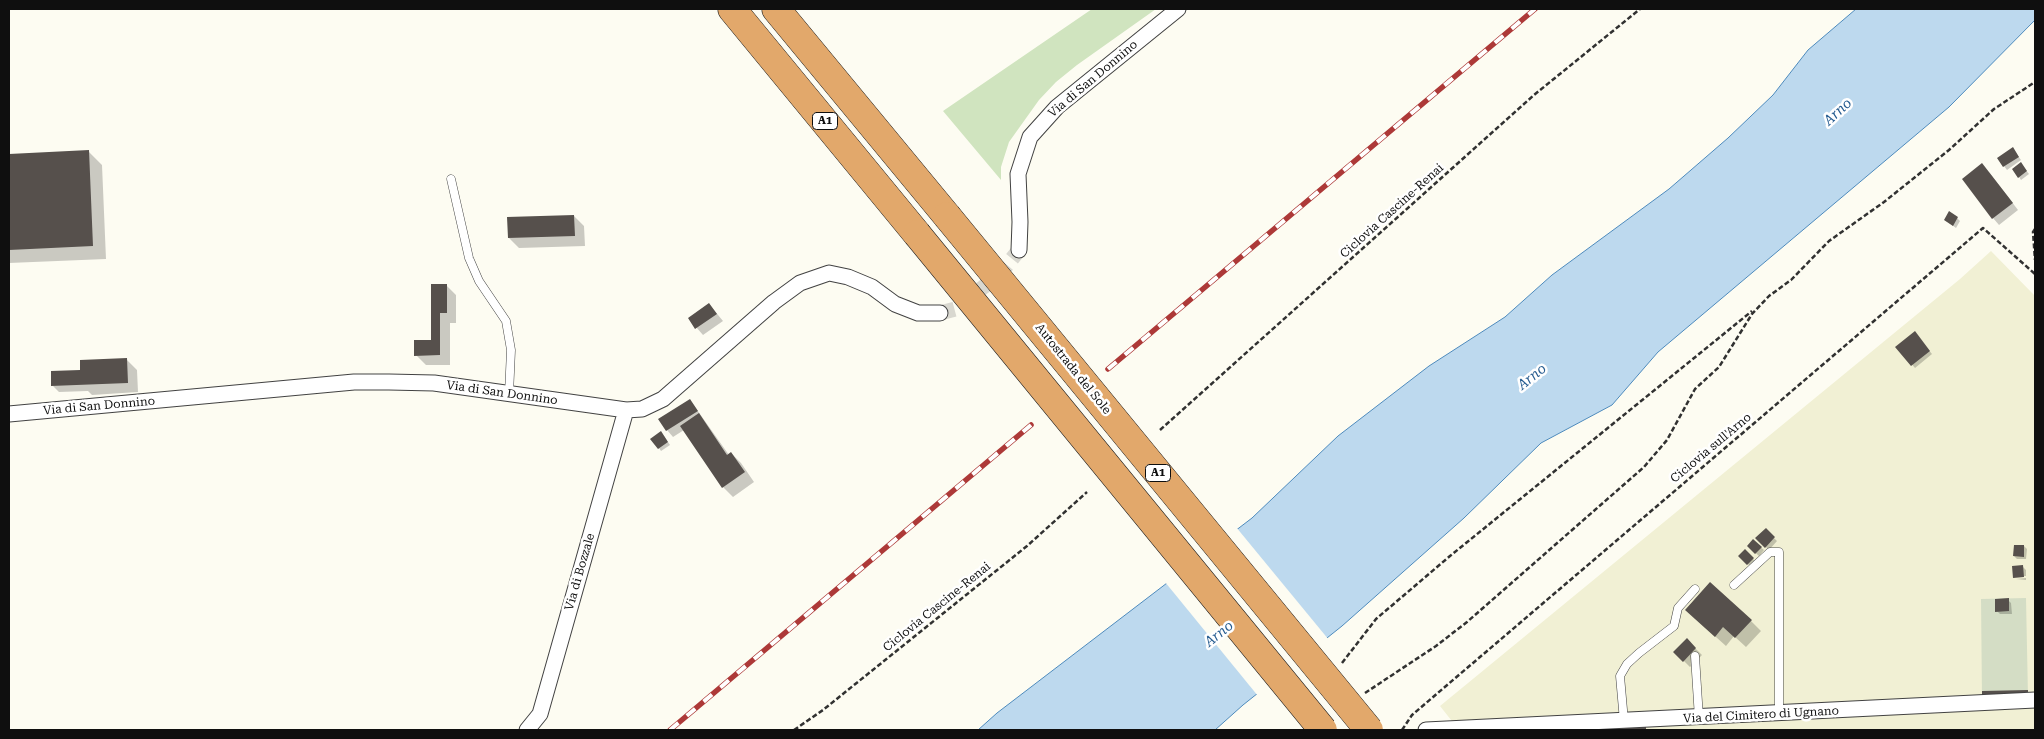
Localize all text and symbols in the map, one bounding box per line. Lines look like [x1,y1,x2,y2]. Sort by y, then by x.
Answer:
street label: Via di San Donnino [1045,37,1141,121]
water label: Arno [1821,95,1855,129]
road number: A1 [812,112,838,130]
street label: Ciclovia Cascine-Renai [1337,161,1447,261]
street label: Autostrada del Sole [1032,321,1114,417]
water label: Arno [1514,360,1550,394]
street label: Via di San Donnino [445,378,559,408]
street label: Via di San Donnino [42,394,156,418]
street label: Ciclovia sull'Arno [1668,410,1754,486]
road number: A1 [1146,464,1170,482]
street label: Via di Bozzale [562,532,598,612]
street label: Ciclovia Cascine-Renai [880,559,994,655]
water label: Arno [1201,617,1237,651]
street label: Via del Cimitero di Ugnano [1683,704,1839,726]

